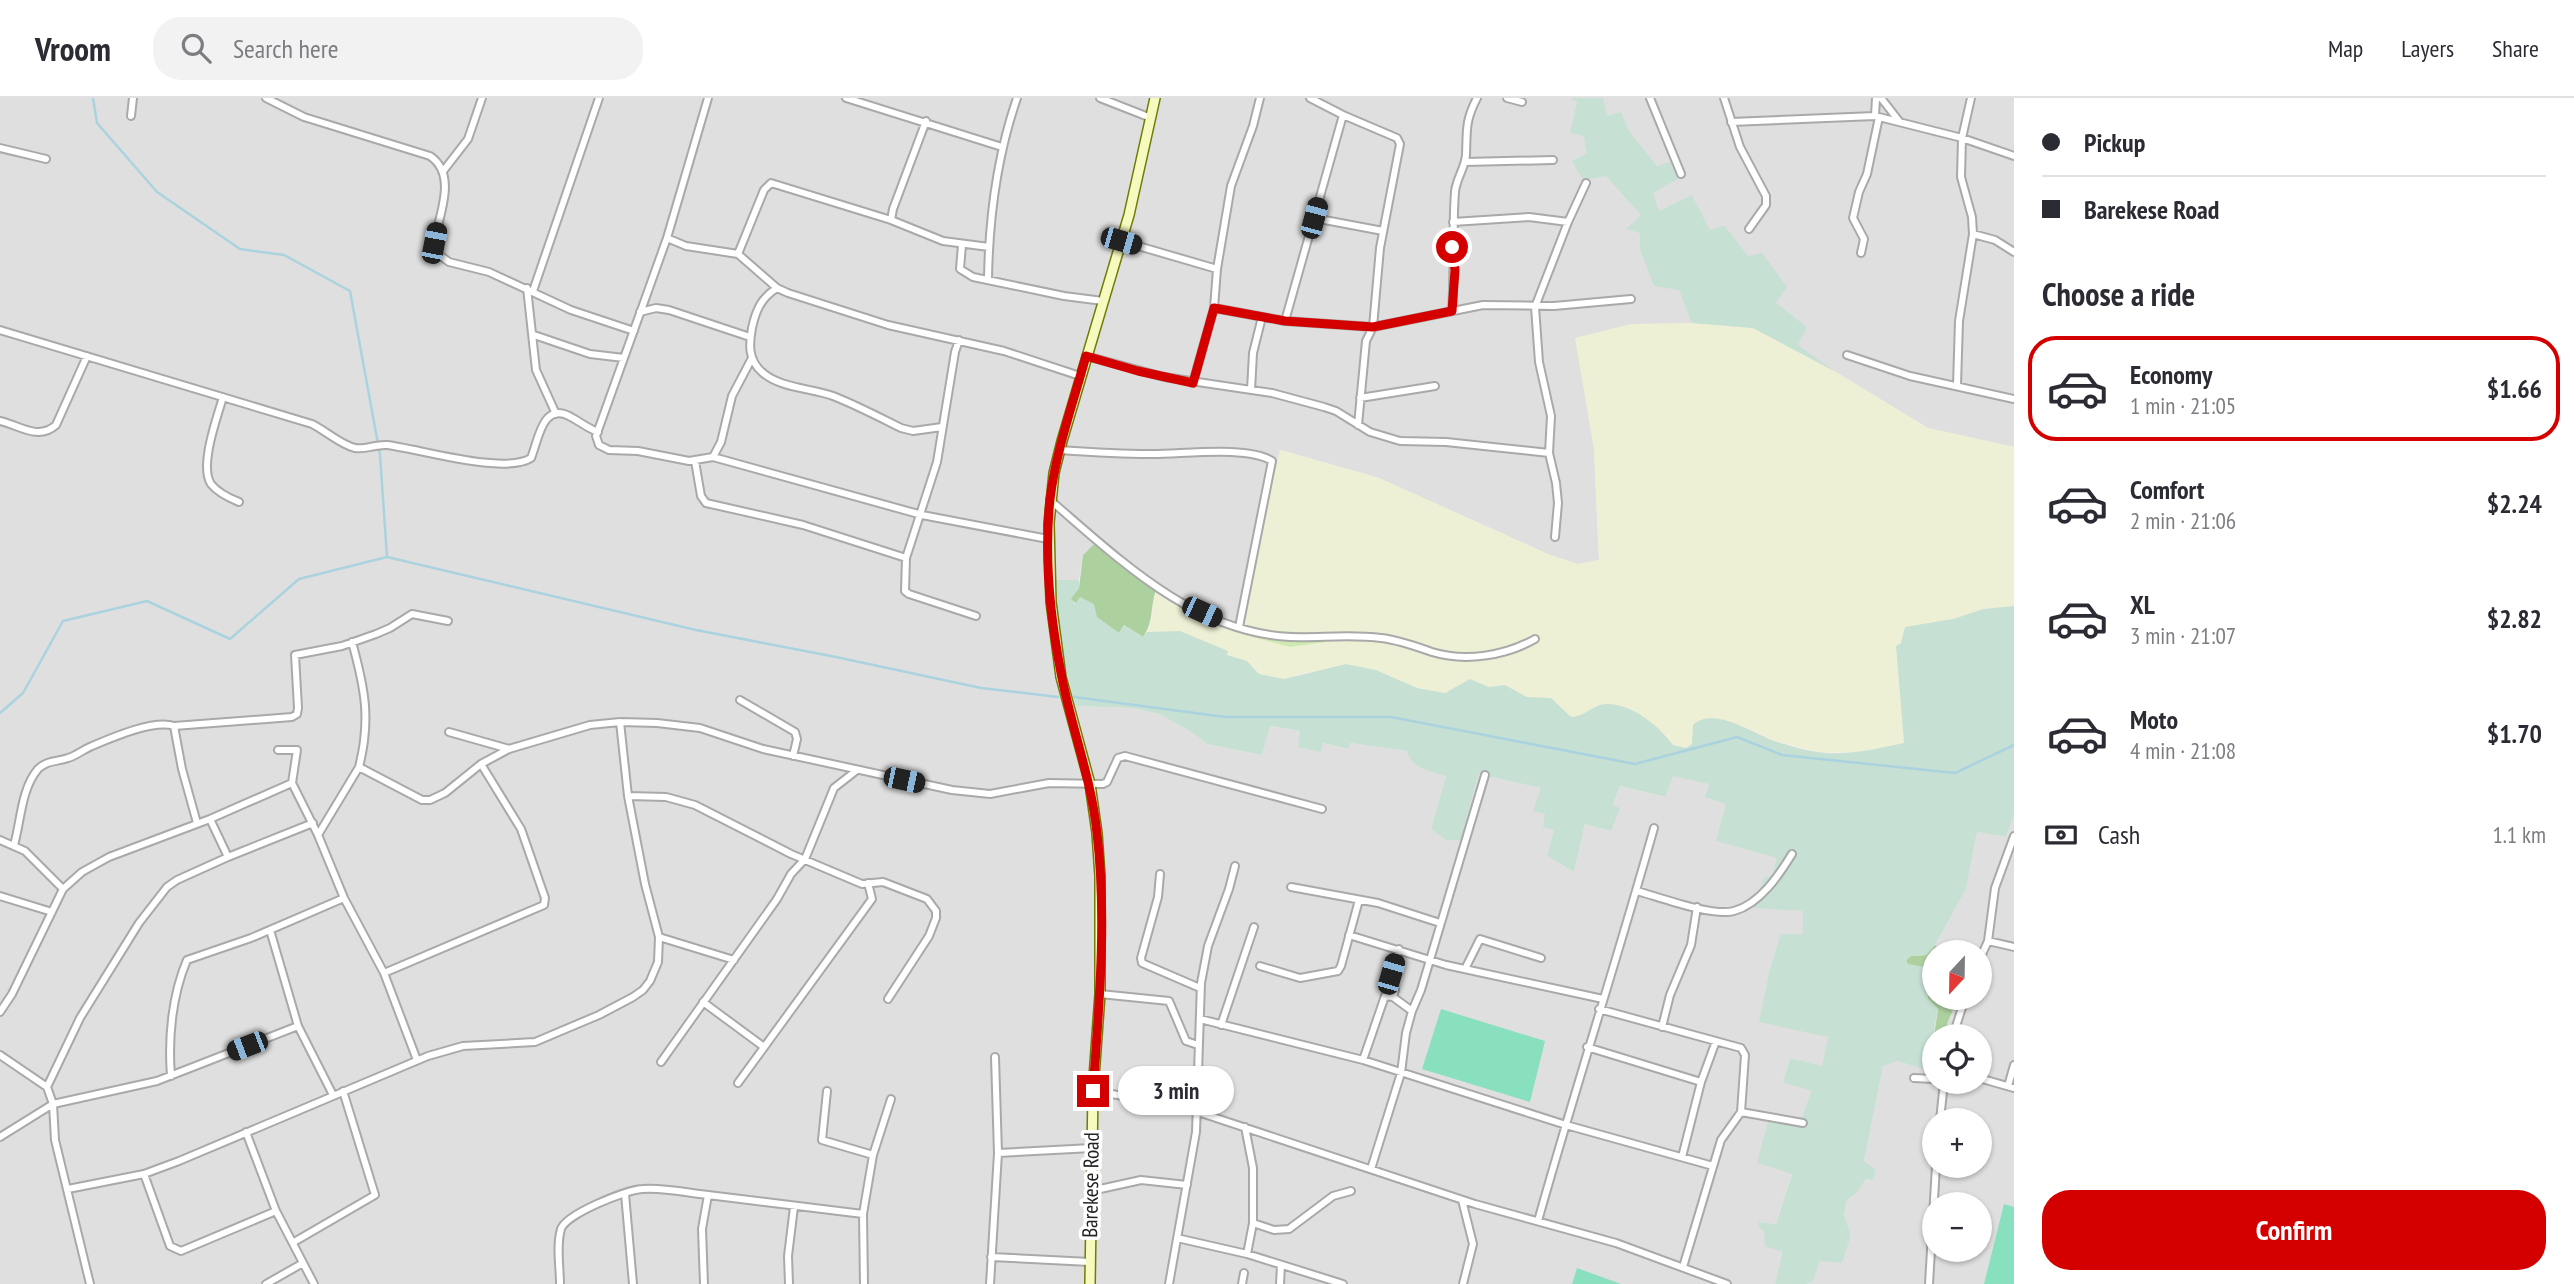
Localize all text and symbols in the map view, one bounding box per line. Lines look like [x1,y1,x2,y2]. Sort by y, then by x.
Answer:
search box [153,17,643,80]
text: Vroom [35,27,111,70]
icon: search [177,29,215,67]
text: Search here [233,32,339,65]
text: Map [2328,33,2363,64]
text: Layers [2401,33,2454,64]
text: Share [2492,33,2539,64]
text: Pickup [2084,126,2145,159]
text: Barekese Road [2084,193,2219,226]
car [1299,195,1330,241]
car [420,220,449,266]
car [1098,225,1145,257]
route start [1436,231,1468,263]
text: Choose a ride [2042,273,2195,315]
icon: car [2046,357,2109,420]
text: Economy [2130,358,2212,391]
text: $1.66 [2487,372,2542,405]
text: 1 min · 21:05 [2130,391,2236,420]
icon: car [2046,472,2109,535]
text: Comfort [2130,473,2204,506]
text: $2.24 [2487,487,2542,520]
text: 2 min · 21:06 [2130,506,2236,535]
icon: car [2046,587,2109,650]
text: XL [2130,588,2155,621]
car [1179,594,1226,630]
text: $2.82 [2487,602,2542,635]
text: 3 min · 21:07 [2130,621,2236,650]
icon: car [2046,702,2109,765]
text: Moto [2130,703,2178,736]
text: $1.70 [2487,717,2542,750]
text: 4 min · 21:08 [2130,736,2236,765]
car [882,765,927,795]
icon: cash [2042,816,2080,854]
text: Cash [2098,818,2140,851]
text: 1.1 km [2492,820,2546,849]
north arrow [1922,940,1992,1010]
map controls [1922,940,1992,1262]
car [1376,951,1407,997]
button: locate [1922,1024,1992,1094]
car [224,1029,271,1063]
callout: 3 min [1118,1066,1233,1116]
route end [1077,1075,1109,1107]
text: 3 min [1153,1076,1199,1105]
button: + [1922,1108,1992,1178]
street label: Barekese Road [1076,1132,1105,1238]
button: Confirm [2042,1190,2546,1270]
button: − [1922,1192,1992,1262]

